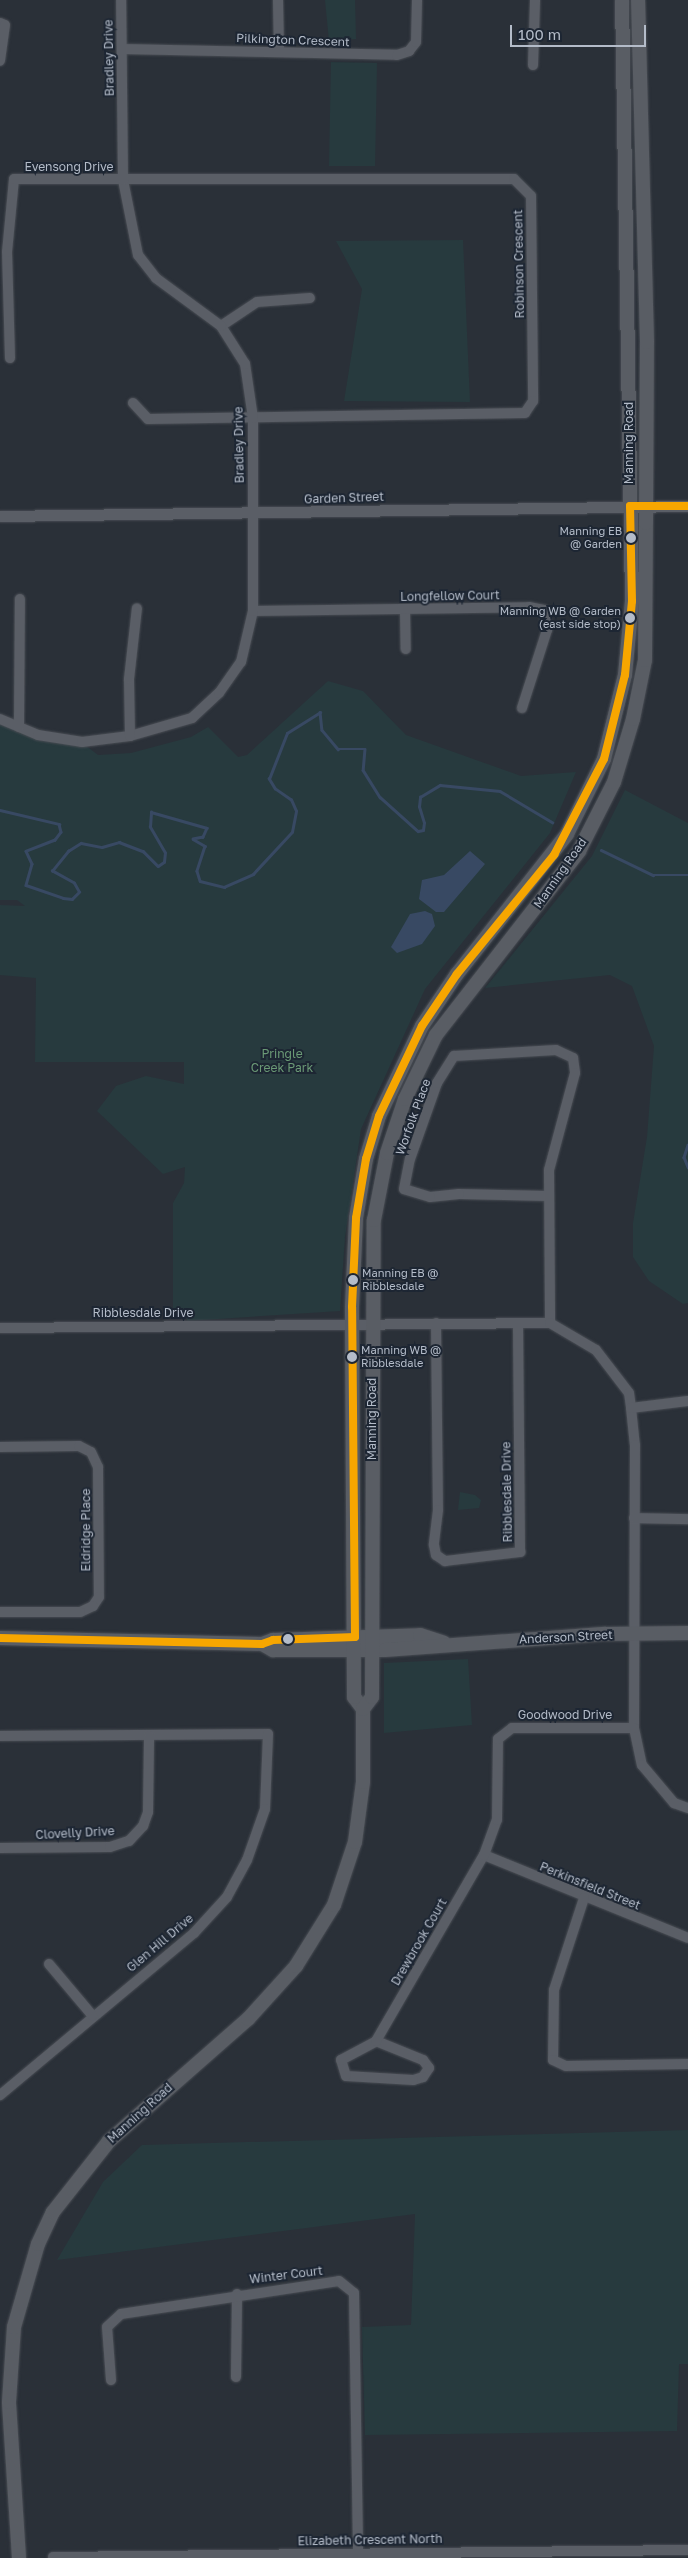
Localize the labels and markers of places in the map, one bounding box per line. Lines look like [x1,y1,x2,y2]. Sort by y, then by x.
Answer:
place label: Manning EB @ Garden [559,525,622,551]
marker: Manning EB @ Garden [626,533,636,543]
place label: Manning WB @ Garden (east side stop) [500,605,621,631]
marker: Manning WB @ Garden (east side stop) [625,613,635,623]
place label: Manning EB @ Ribblesdale [362,1267,438,1293]
marker: Manning EB @ Ribblesdale [348,1275,358,1285]
place label: Manning WB @ Ribblesdale [361,1344,441,1370]
marker: Manning WB @ Ribblesdale [347,1352,357,1362]
unlabelled marker [283,1634,293,1644]

